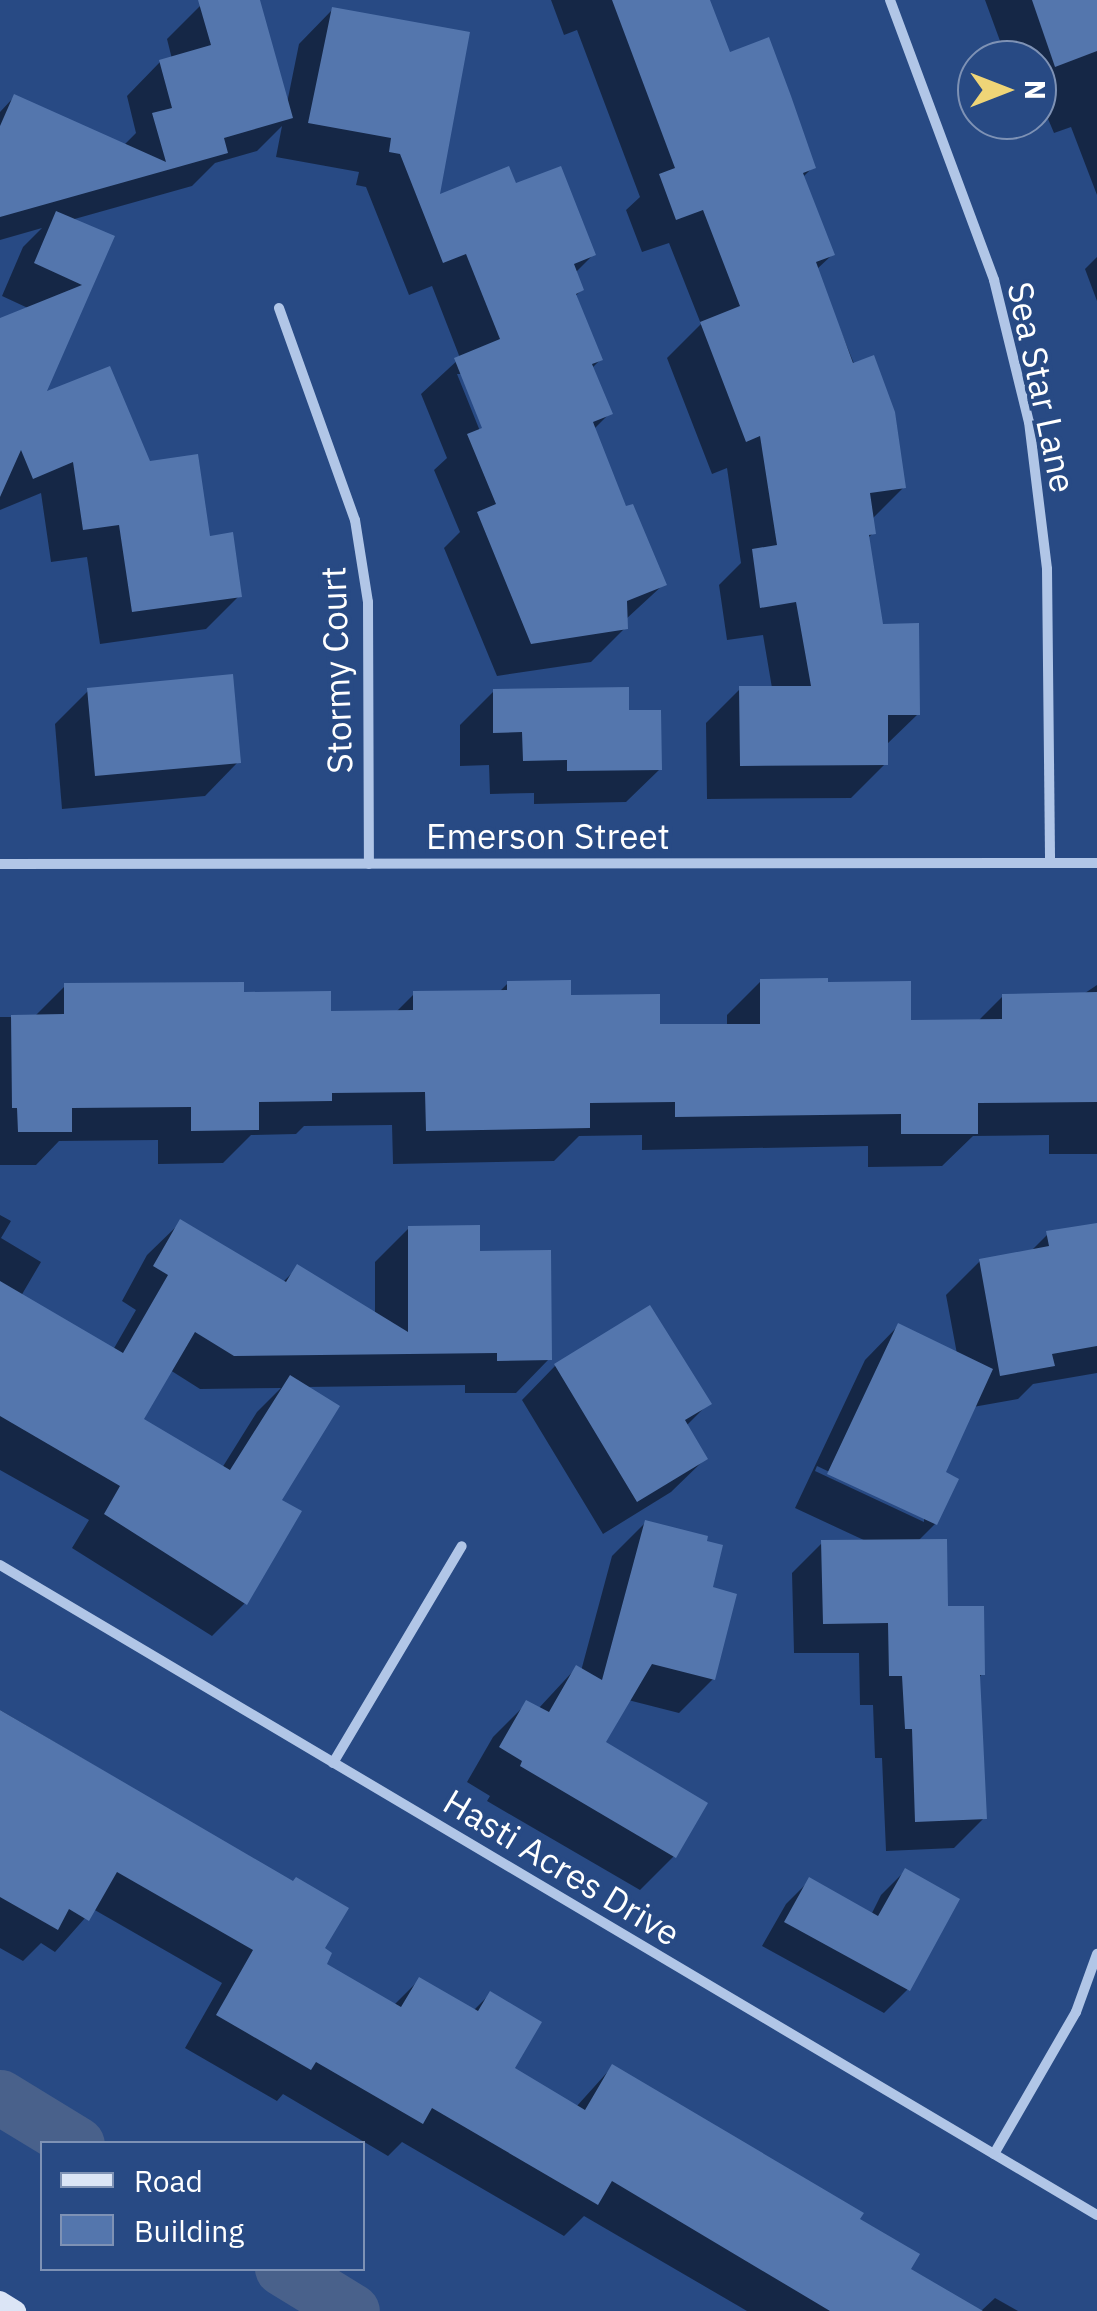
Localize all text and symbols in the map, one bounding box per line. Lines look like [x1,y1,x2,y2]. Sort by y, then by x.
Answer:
north arrow [957,40,1057,140]
text: N [1017,80,1054,100]
street label: Sea Star Lane [999,278,1085,496]
street label: Stormy Court [311,566,361,774]
street label: Emerson Street [426,815,670,857]
street label: Hasti Acres Drive [436,1780,688,1954]
legend [40,2141,365,2271]
text: Road [134,2161,203,2200]
text: Building [134,2211,244,2250]

